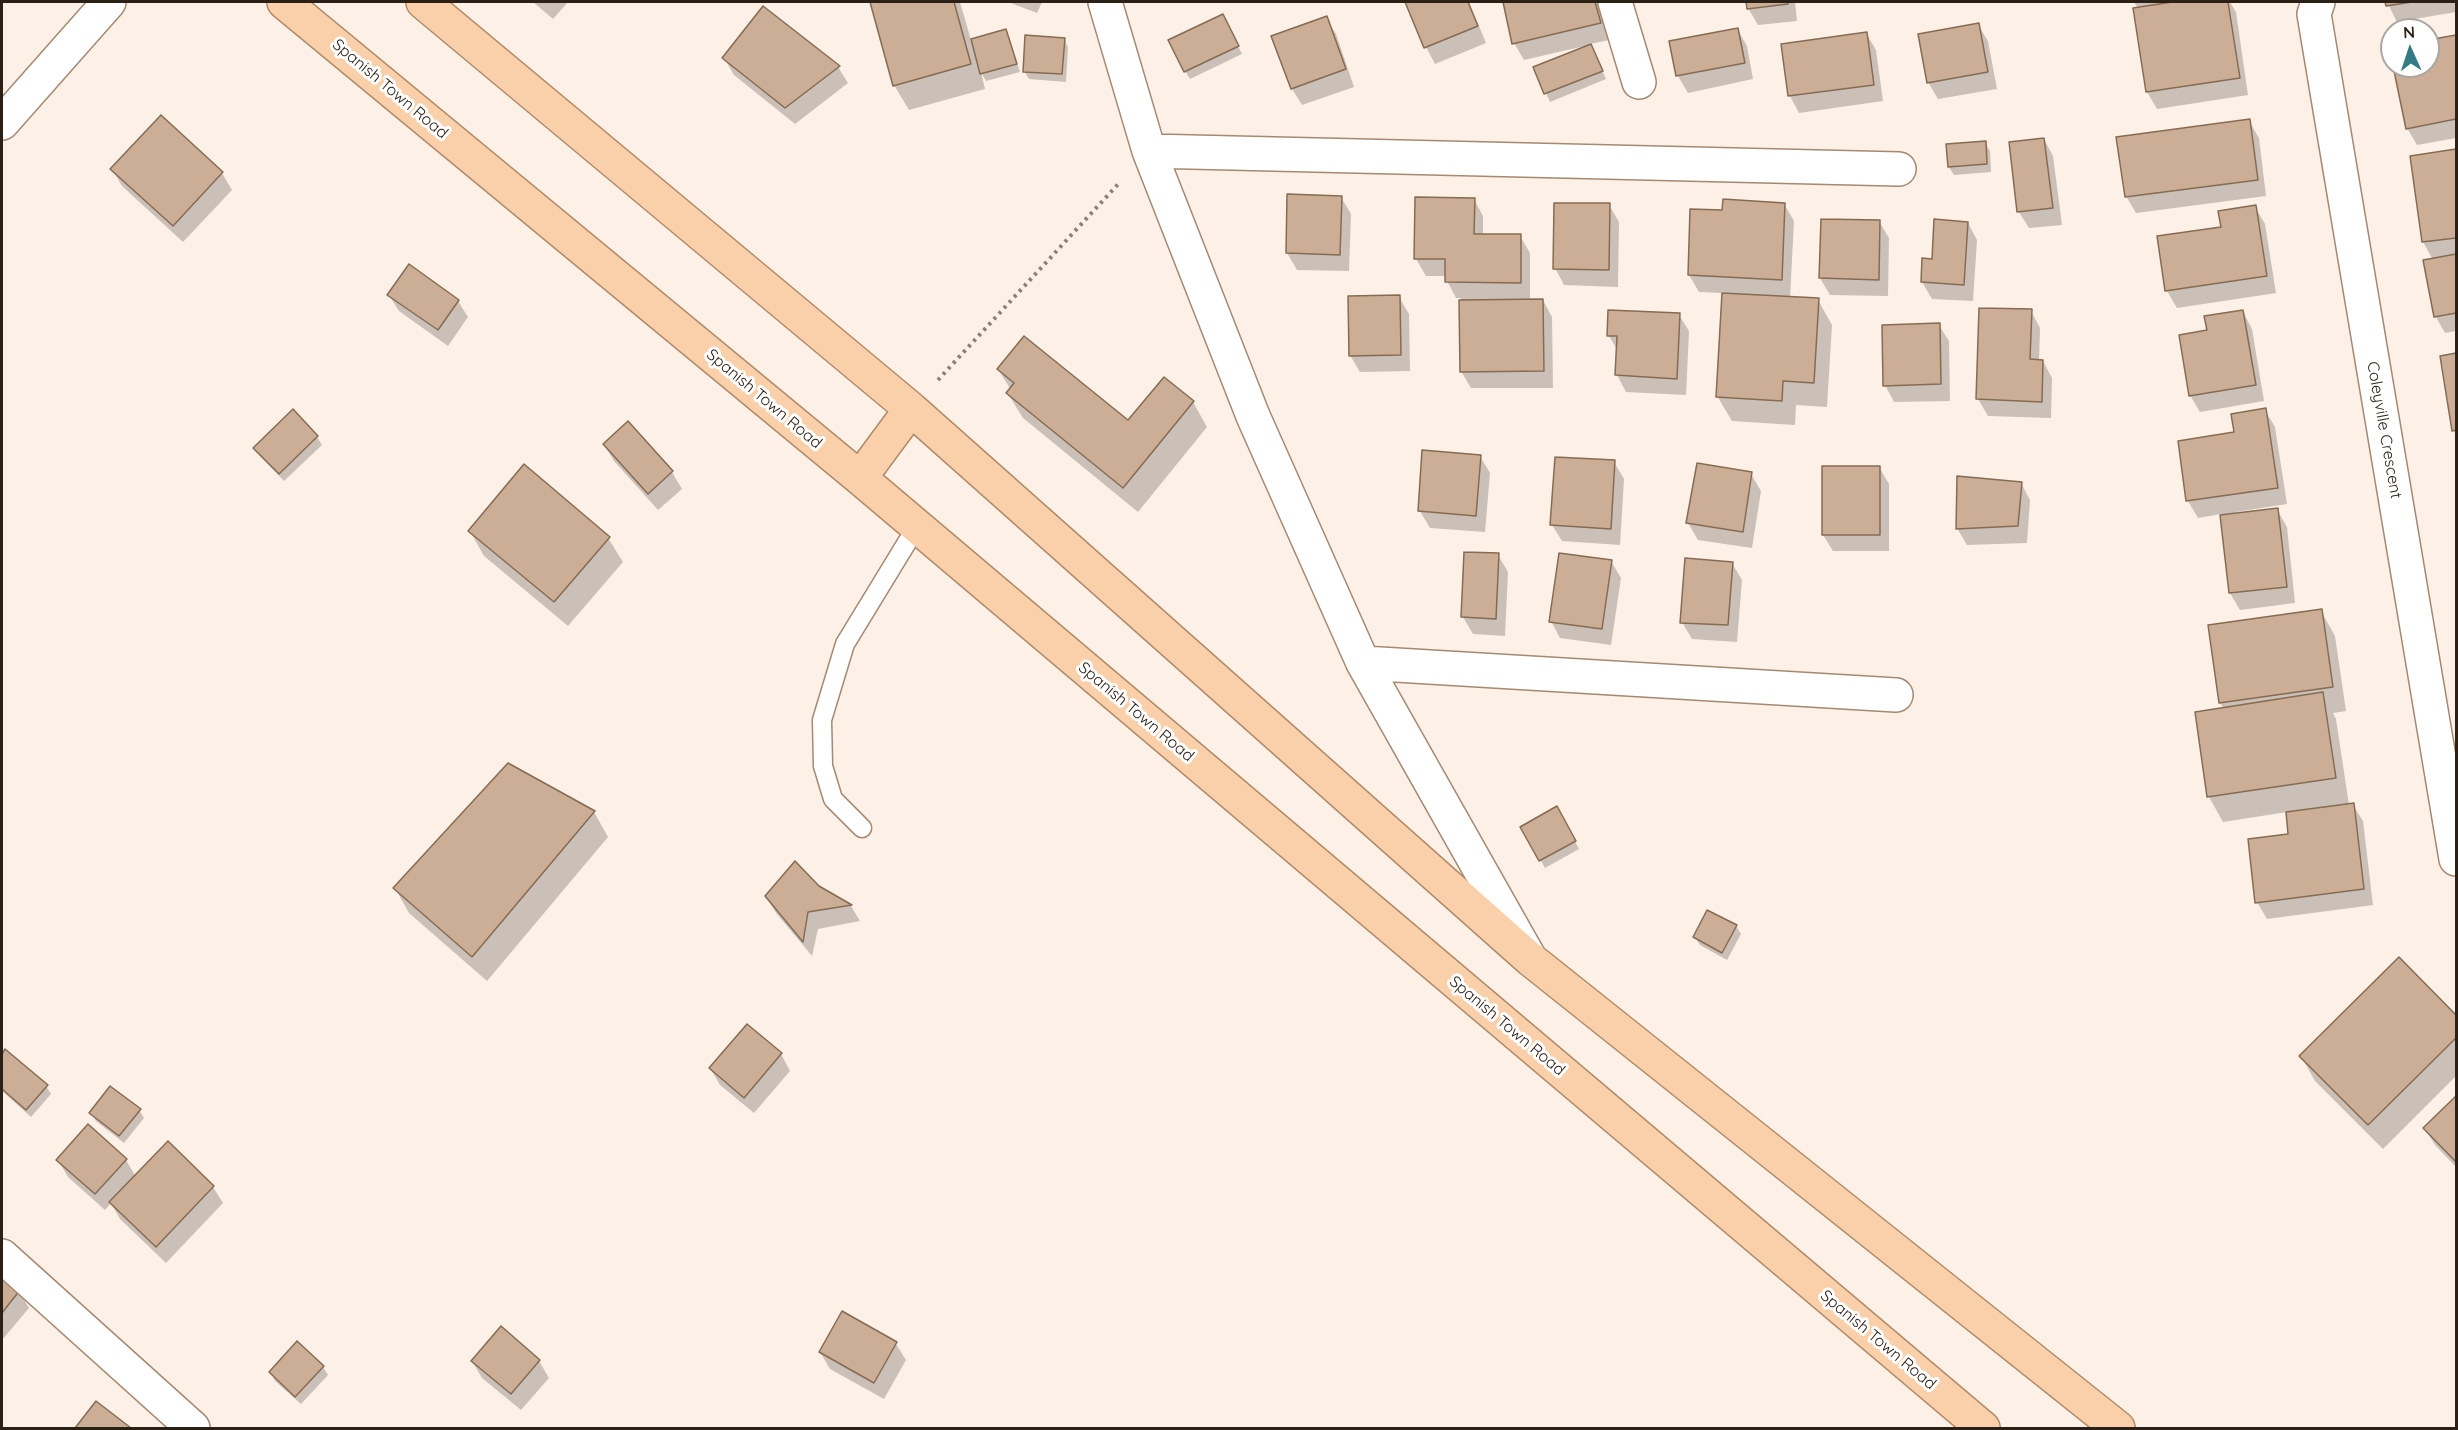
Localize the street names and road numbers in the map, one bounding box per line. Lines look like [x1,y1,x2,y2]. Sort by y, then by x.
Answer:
street label: Spanish Town Road [328,35,452,143]
street label: Spanish Town Road [702,345,826,453]
street label: Coleyville Crescent [2362,360,2406,500]
street label: Spanish Town Road [1074,658,1198,766]
street label: Spanish Town Road [1445,972,1569,1080]
street label: Spanish Town Road [1816,1286,1940,1394]

